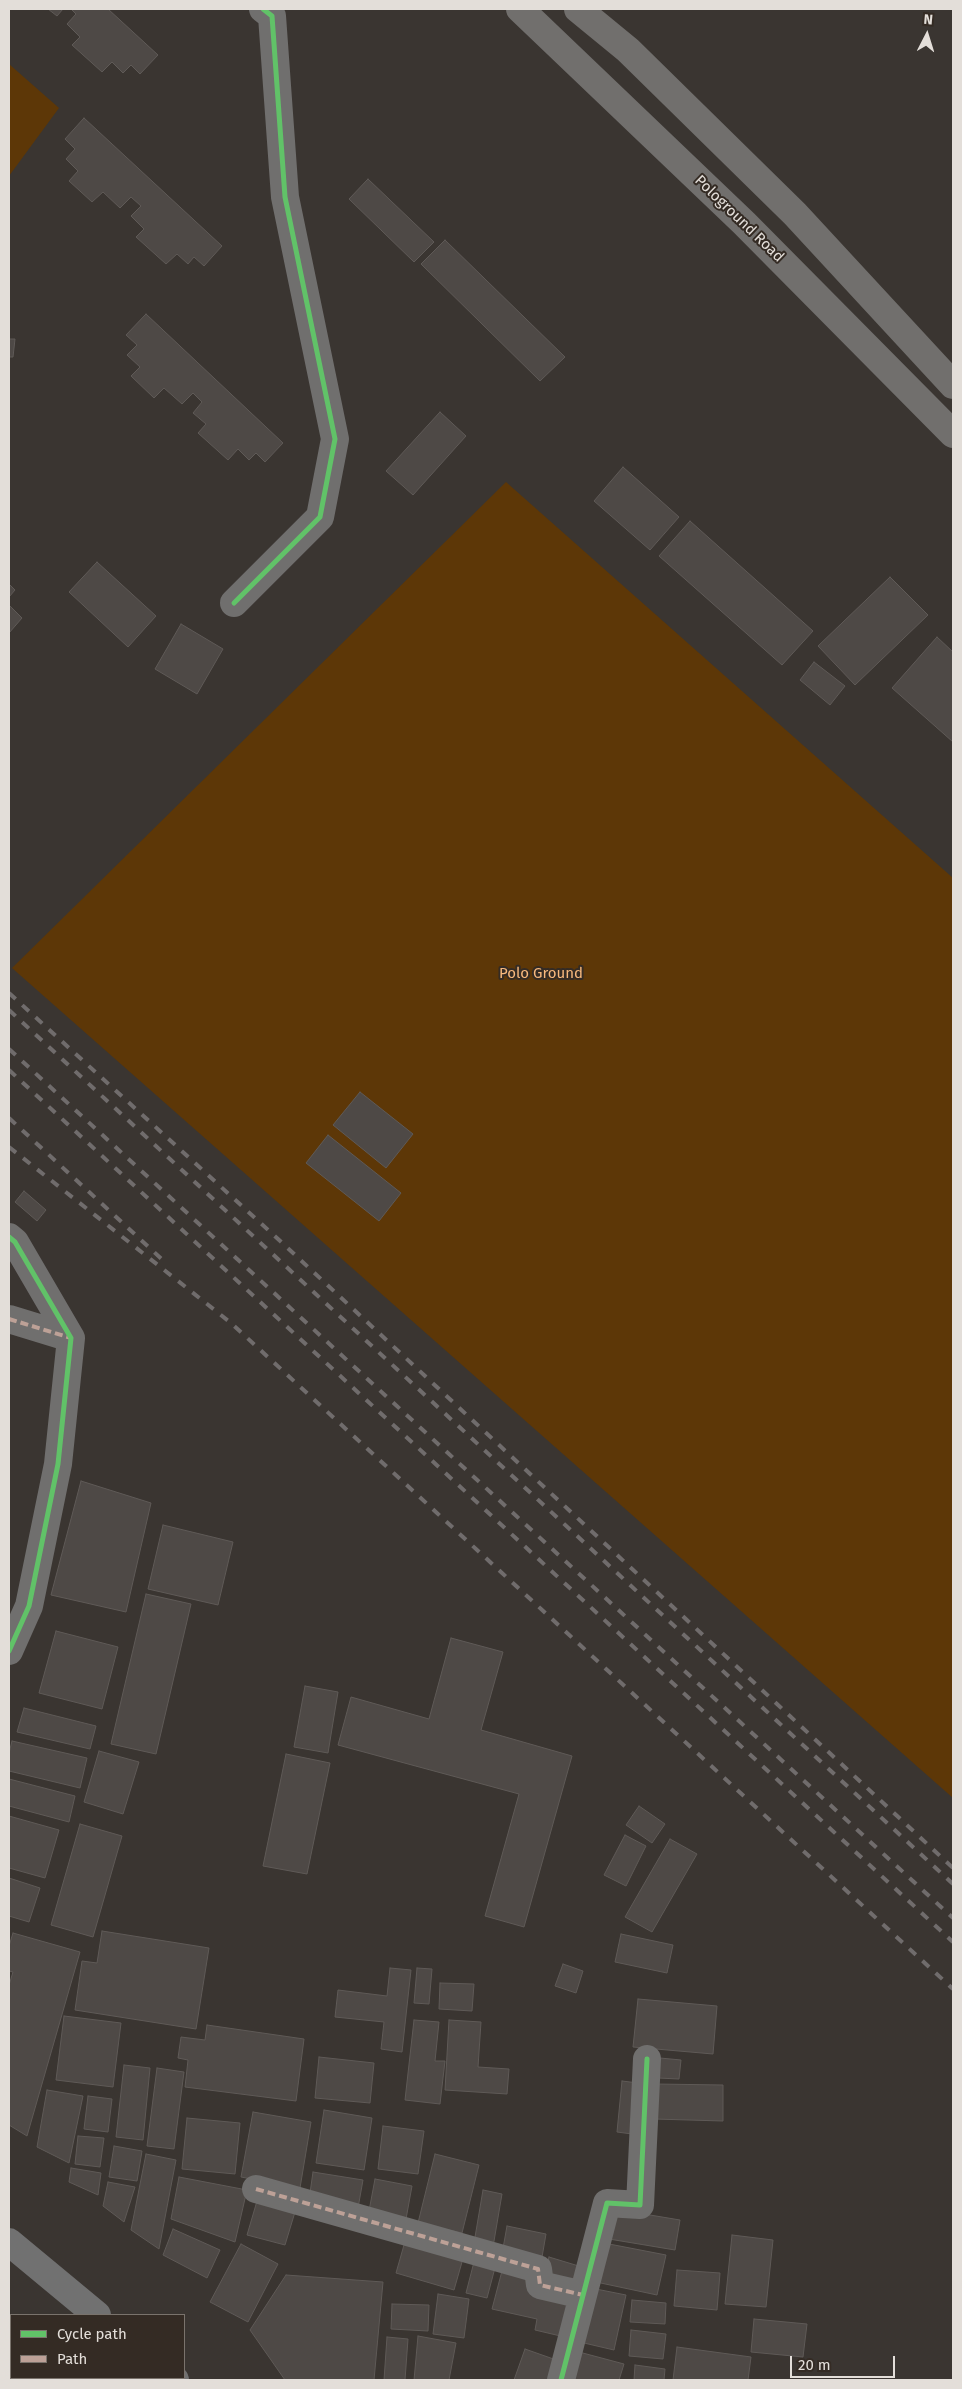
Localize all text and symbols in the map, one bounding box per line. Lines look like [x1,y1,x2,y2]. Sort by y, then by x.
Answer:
north arrow [902,10,952,60]
text: N [923,11,934,28]
street label: Pologround Road [691,172,787,266]
park label: Polo Ground [499,965,583,983]
legend [10,2314,185,2379]
text: Cycle path [57,2325,127,2343]
scale bar [792,2346,897,2378]
text: Path [57,2350,87,2368]
text: 20 m [798,2356,831,2374]

